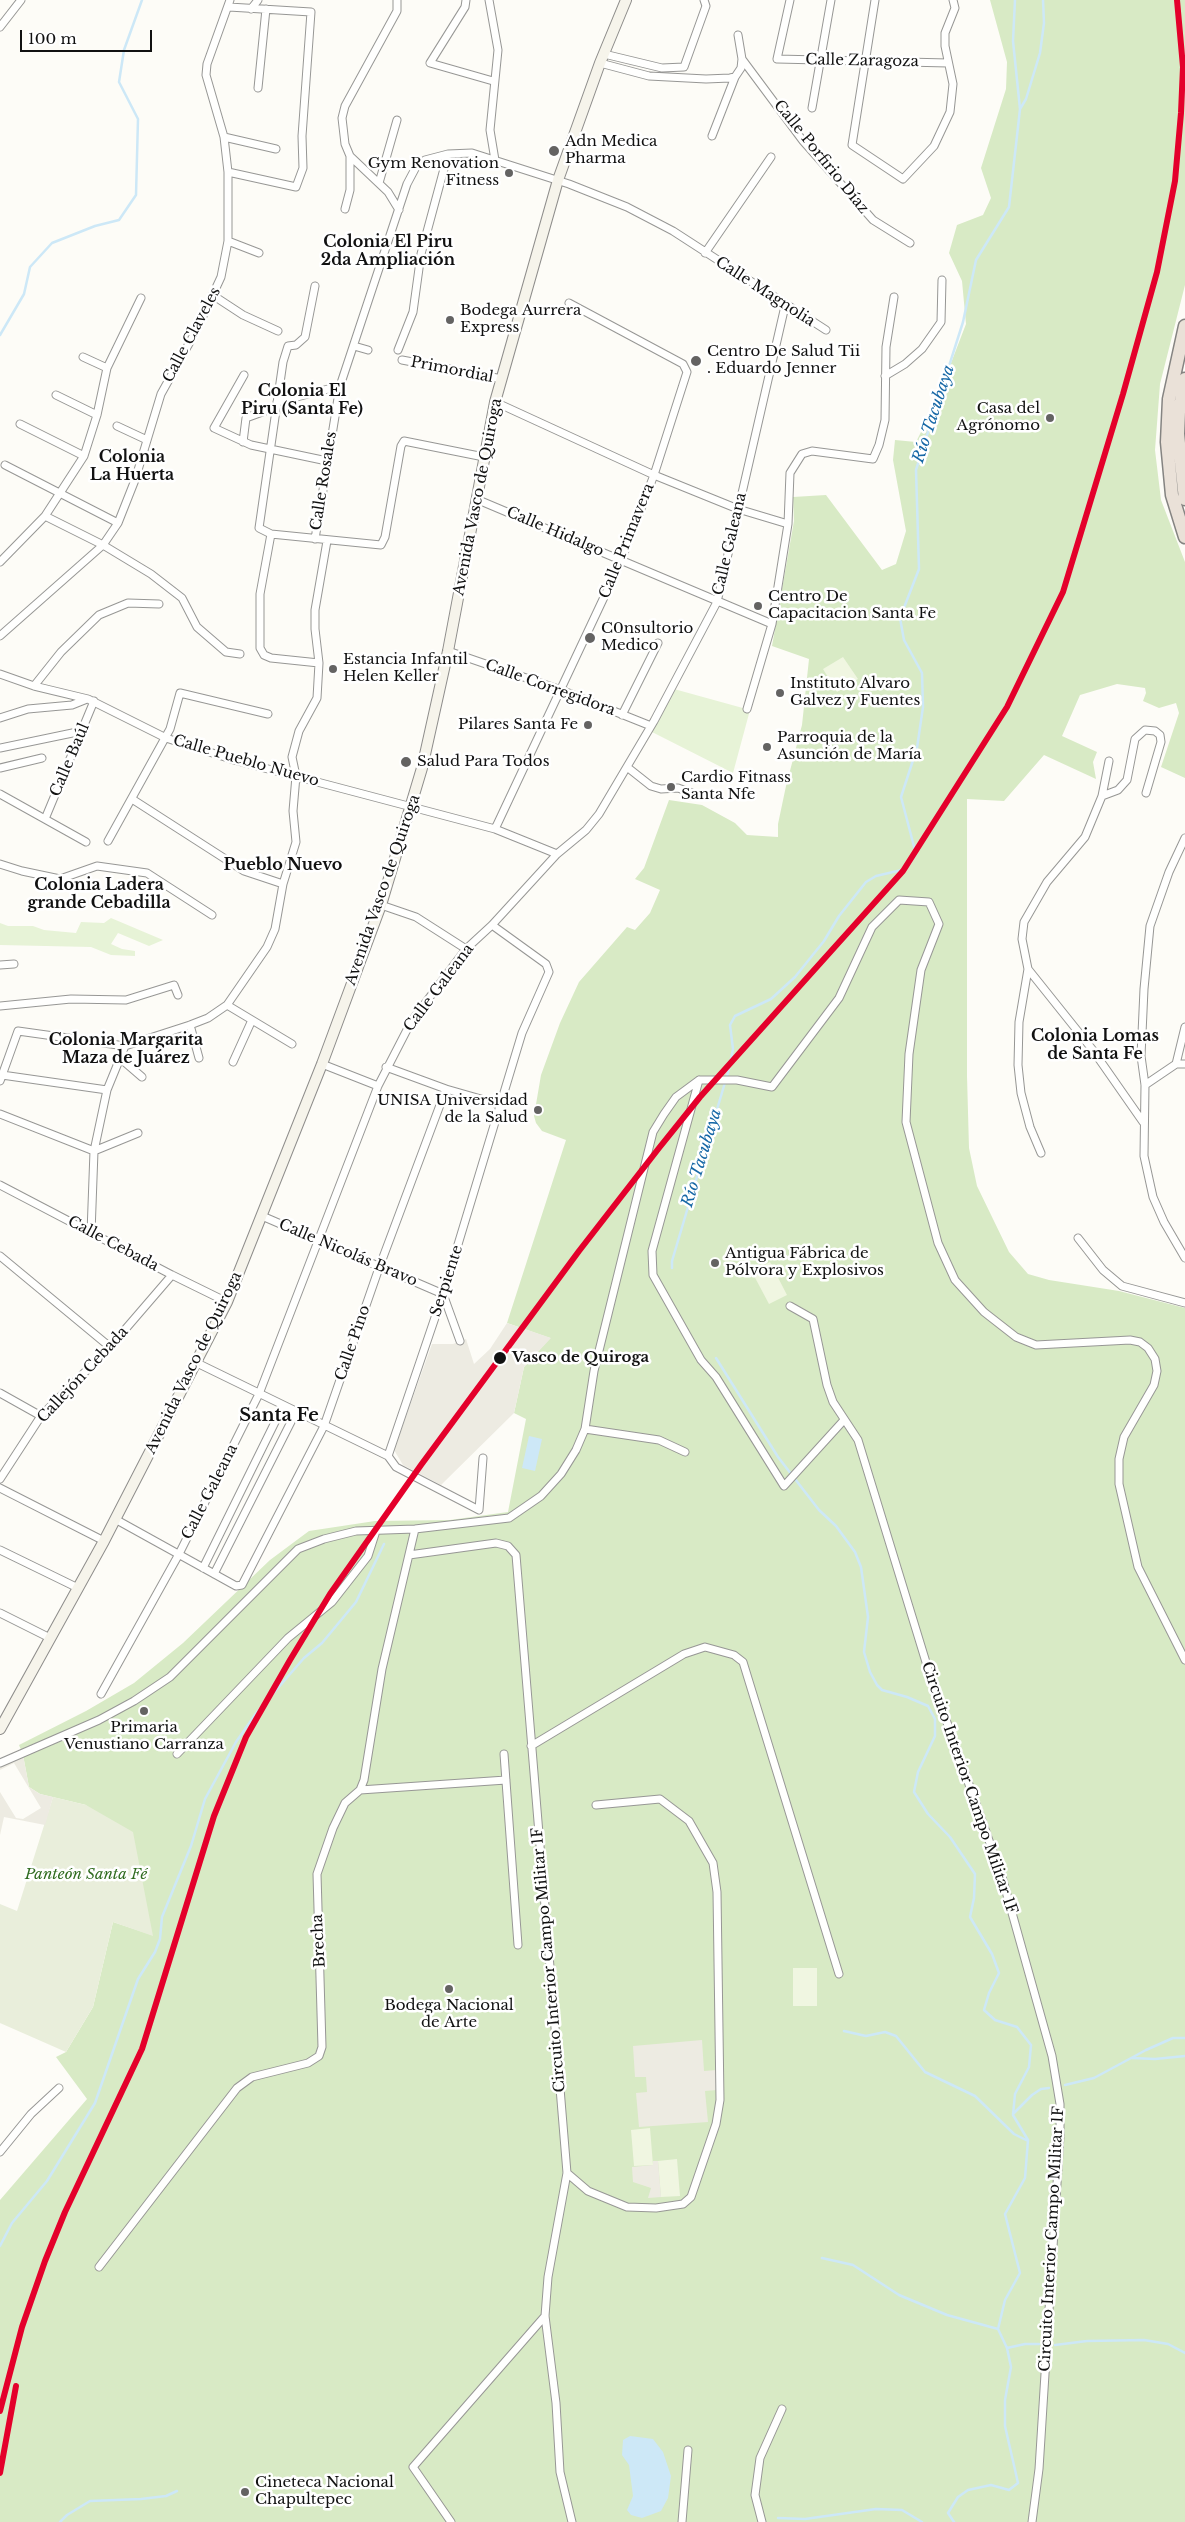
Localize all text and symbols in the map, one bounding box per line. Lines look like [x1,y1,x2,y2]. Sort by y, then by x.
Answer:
scale bar [22,20,155,52]
text: 100 m [28,29,77,48]
street label: Calle Zaragoza [805,51,919,71]
street label: Calle Porfirio Díaz [770,97,872,217]
place label: Adn Medica Pharma [565,133,657,168]
marker: Adn Medica Pharma [547,144,561,158]
place label: Gym Renovation Fitness [368,155,499,190]
marker: Gym Renovation Fitness [503,167,515,179]
district label: Colonia El Piru 2da Ampliación [321,232,455,270]
street label: Calle Magnolia [712,253,818,331]
street label: Calle Claveles [159,284,225,386]
place label: Bodega Aurrera Express [460,302,581,337]
marker: Bodega Aurrera Express [444,314,456,326]
place label: Centro De Salud Tii . Eduardo Jenner [707,343,860,378]
street label: Primordial [409,353,495,387]
marker: Centro De Salud Tii . Eduardo Jenner [689,354,703,368]
water label: Río Tacubaya [909,363,959,465]
district label: Colonia El Piru (Santa Fe) [241,381,363,419]
street label: Avenida Vasco de Quiroga [450,397,506,597]
place label: Casa del Agrónomo [957,400,1040,435]
marker: Casa del Agrónomo [1044,412,1056,424]
street label: Calle Rosales [307,430,341,532]
district label: Colonia La Huerta [90,447,174,485]
street label: Calle Primavera [596,481,658,601]
street label: Calle Galeana [709,491,751,597]
street label: Calle Hidalgo [504,503,606,561]
place label: Centro De Capacitacion Santa Fe [768,588,936,623]
marker: Centro De Capacitacion Santa Fe [752,600,764,612]
place label: C0nsultorio Medico [601,620,693,655]
marker: C0nsultorio Medico [583,631,597,645]
place label: Estancia Infantil Helen Keller [343,651,468,686]
street label: Calle Corregidora [483,656,617,720]
marker: Estancia Infantil Helen Keller [327,663,339,675]
place label: Instituto Alvaro Galvez y Fuentes [790,675,920,710]
marker: Instituto Alvaro Galvez y Fuentes [774,687,786,699]
place label: Pilares Santa Fe [458,716,578,734]
marker: Pilares Santa Fe [582,719,594,731]
street label: Calle Baúl [47,721,93,799]
place label: Parroquia de la Asunción de María [777,729,922,764]
street label: Calle Pueblo Nuevo [171,732,321,790]
marker: Parroquia de la Asunción de María [761,741,773,753]
place label: Salud Para Todos [417,753,549,771]
marker: Salud Para Todos [399,755,413,769]
place label: Cardio Fitnass Santa Nfe [681,769,791,804]
marker: Cardio Fitnass Santa Nfe [665,781,677,793]
street label: Avenida Vasco de Quiroga [342,792,424,988]
district label: Pueblo Nuevo [224,855,342,875]
district label: Colonia Ladera grande Cebadilla [27,875,171,913]
street label: Calle Galeana [400,941,478,1035]
district label: Colonia Lomas de Santa Fe [1031,1026,1159,1064]
district label: Colonia Margarita Maza de Juárez [49,1030,203,1068]
place label: UNISA Universidad de la Salud [377,1092,528,1127]
marker: UNISA Universidad de la Salud [532,1104,544,1116]
water label: Río Tacubaya [678,1107,726,1209]
street label: Calle Cebada [65,1213,161,1275]
street label: Calle Nicolás Bravo [276,1216,420,1290]
street label: Serpiente [427,1243,467,1319]
place label: Antigua Fábrica de Pólvora y Explosivos [725,1245,884,1280]
marker: Antigua Fábrica de Pólvora y Explosivos [709,1257,721,1269]
street label: Avenida Vasco de Quiroga [142,1269,246,1457]
street label: Calle Pino [332,1303,374,1383]
street label: Callejón Cebada [34,1323,132,1427]
place label: Vasco de Quiroga [512,1349,649,1367]
marker: Vasco de Quiroga [492,1350,508,1366]
district label: Santa Fe [239,1405,319,1427]
street label: Calle Galeana [178,1441,242,1543]
street label: Circuito Interior Campo Militar 1F [917,1659,1021,1917]
marker: Primaria Venustiano Carranza [138,1705,150,1717]
place label: Primaria Venustiano Carranza [64,1719,224,1754]
street label: Circuito Interior Campo Militar 1F [528,1827,570,2093]
park label: Panteón Santa Fé [25,1866,147,1884]
street label: Brecha [309,1914,329,1968]
marker: Bodega Nacional de Arte [443,1983,455,1995]
place label: Bodega Nacional de Arte [384,1997,514,2032]
street label: Circuito Interior Campo Militar 1F [1036,2106,1068,2372]
place label: Cineteca Nacional Chapultepec [255,2474,394,2509]
marker: Cineteca Nacional Chapultepec [239,2486,251,2498]

